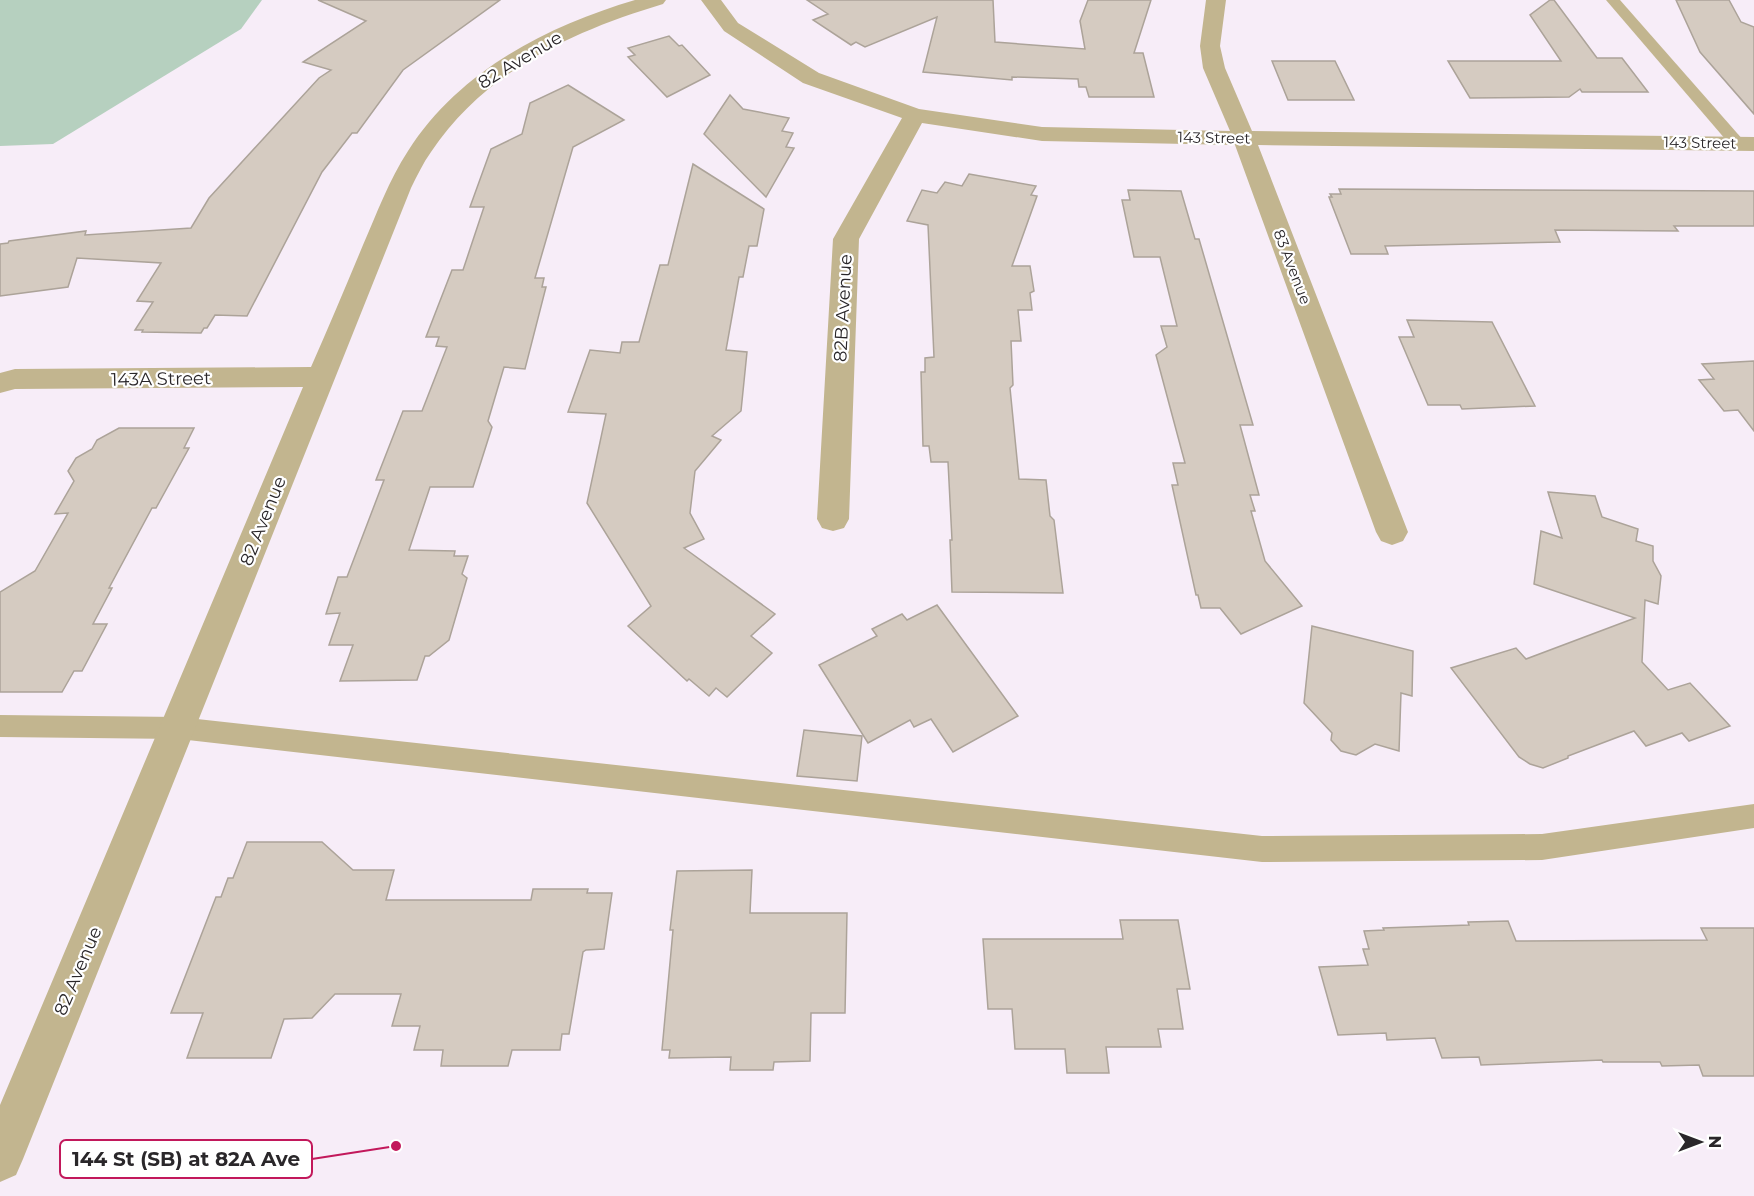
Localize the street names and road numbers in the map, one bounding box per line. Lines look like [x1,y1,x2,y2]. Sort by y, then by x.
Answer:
street label: 82 Avenue [474,26,566,94]
street label: 143 Street [1177,127,1251,148]
street label: 143 Street [1663,132,1737,153]
street label: 83 Avenue [1270,227,1315,307]
street label: 82B Avenue [829,253,857,362]
street label: 143A Street [111,367,211,391]
street label: 82 Avenue [235,473,291,569]
street label: 82 Avenue [49,923,107,1019]

